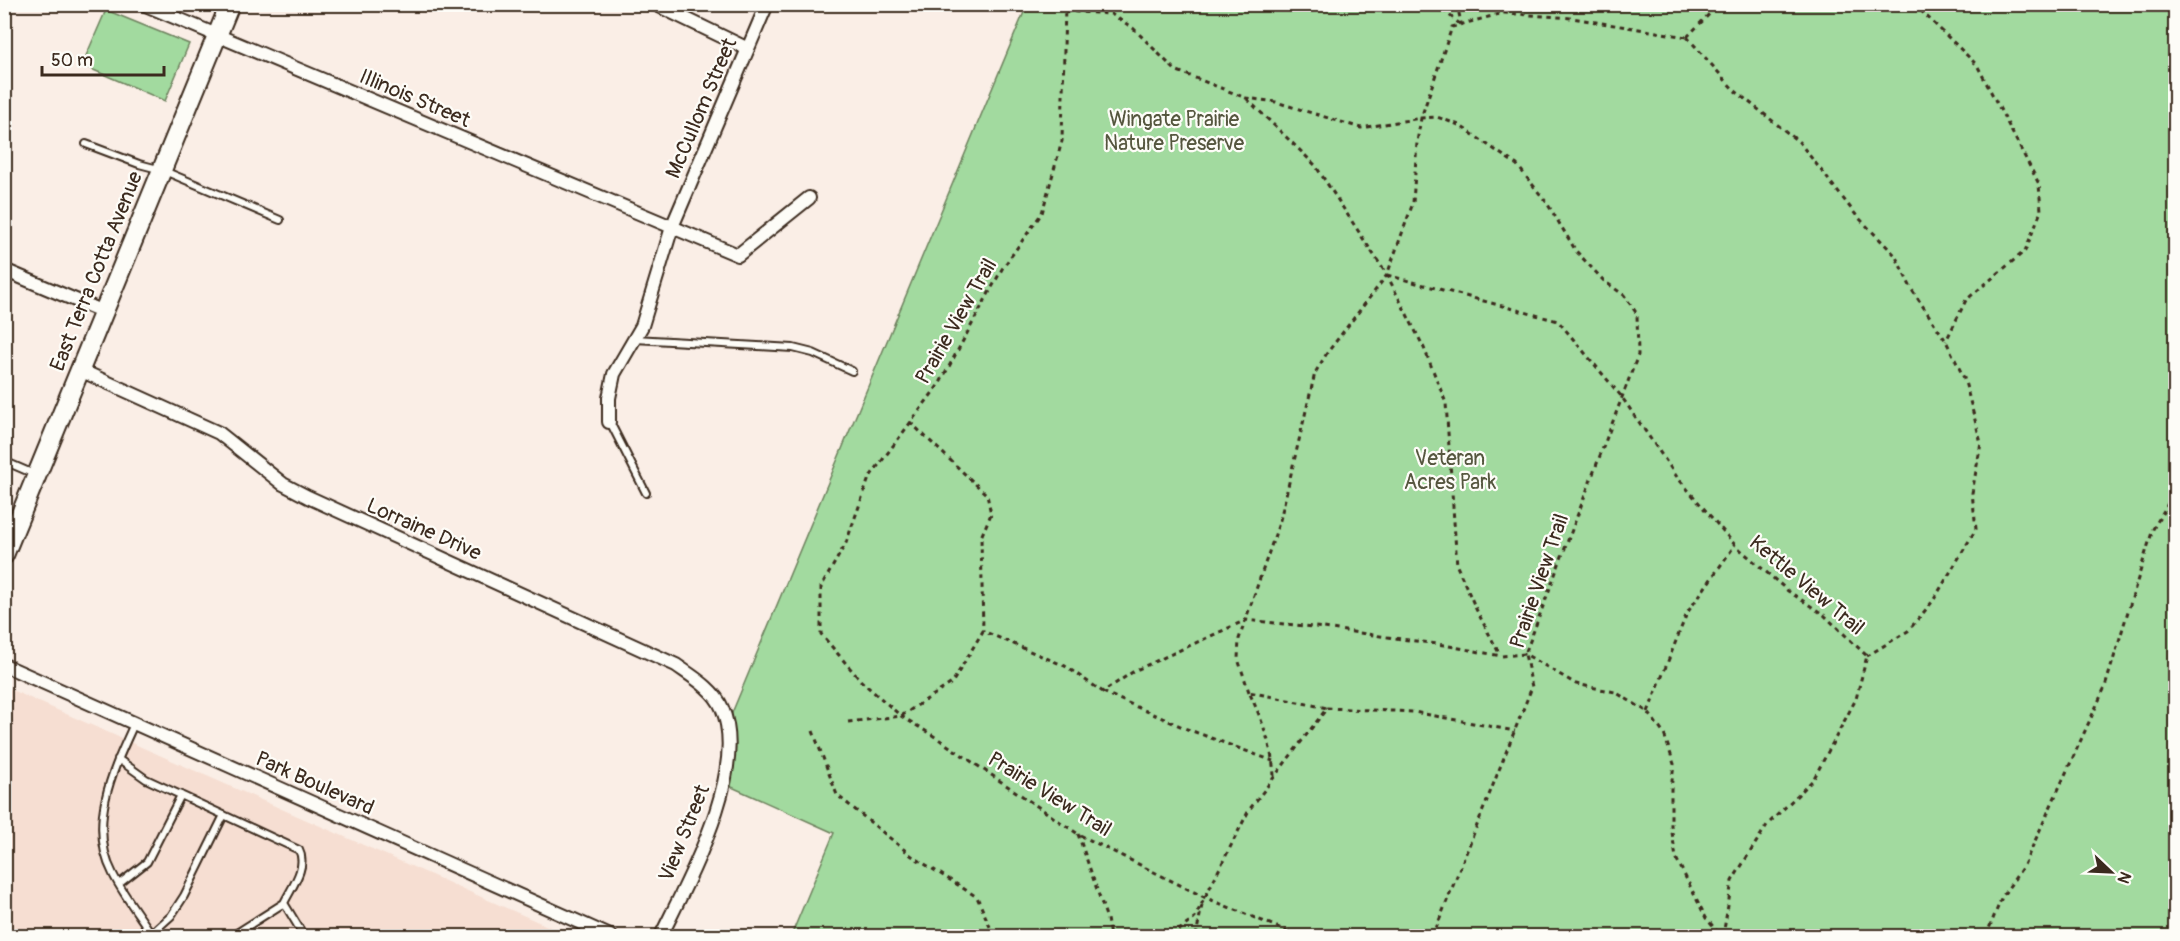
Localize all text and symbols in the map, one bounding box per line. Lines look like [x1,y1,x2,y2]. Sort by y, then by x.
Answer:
street label: McCullom Street [660,33,743,183]
scale bar [42,39,164,77]
text: 50 m [51,49,93,72]
street label: Illinois Street [355,63,475,134]
park label: Wingate Prairie Nature Preserve [1104,106,1245,157]
street label: East Terra Cotta Avenue [44,167,149,375]
street label: Prairie View Trail [910,254,1003,389]
park label: Veteran Acres Park [1404,445,1496,496]
street label: Lorraine Drive [362,492,486,567]
street label: Prairie View Trail [1504,510,1575,652]
street label: Kettle View Trail [1744,529,1870,641]
street label: Park Boulevard [251,745,378,822]
street label: Prairie View Trail [983,746,1117,843]
street label: View Street [653,780,716,886]
north arrow [2081,842,2141,902]
text: N [2112,869,2135,887]

